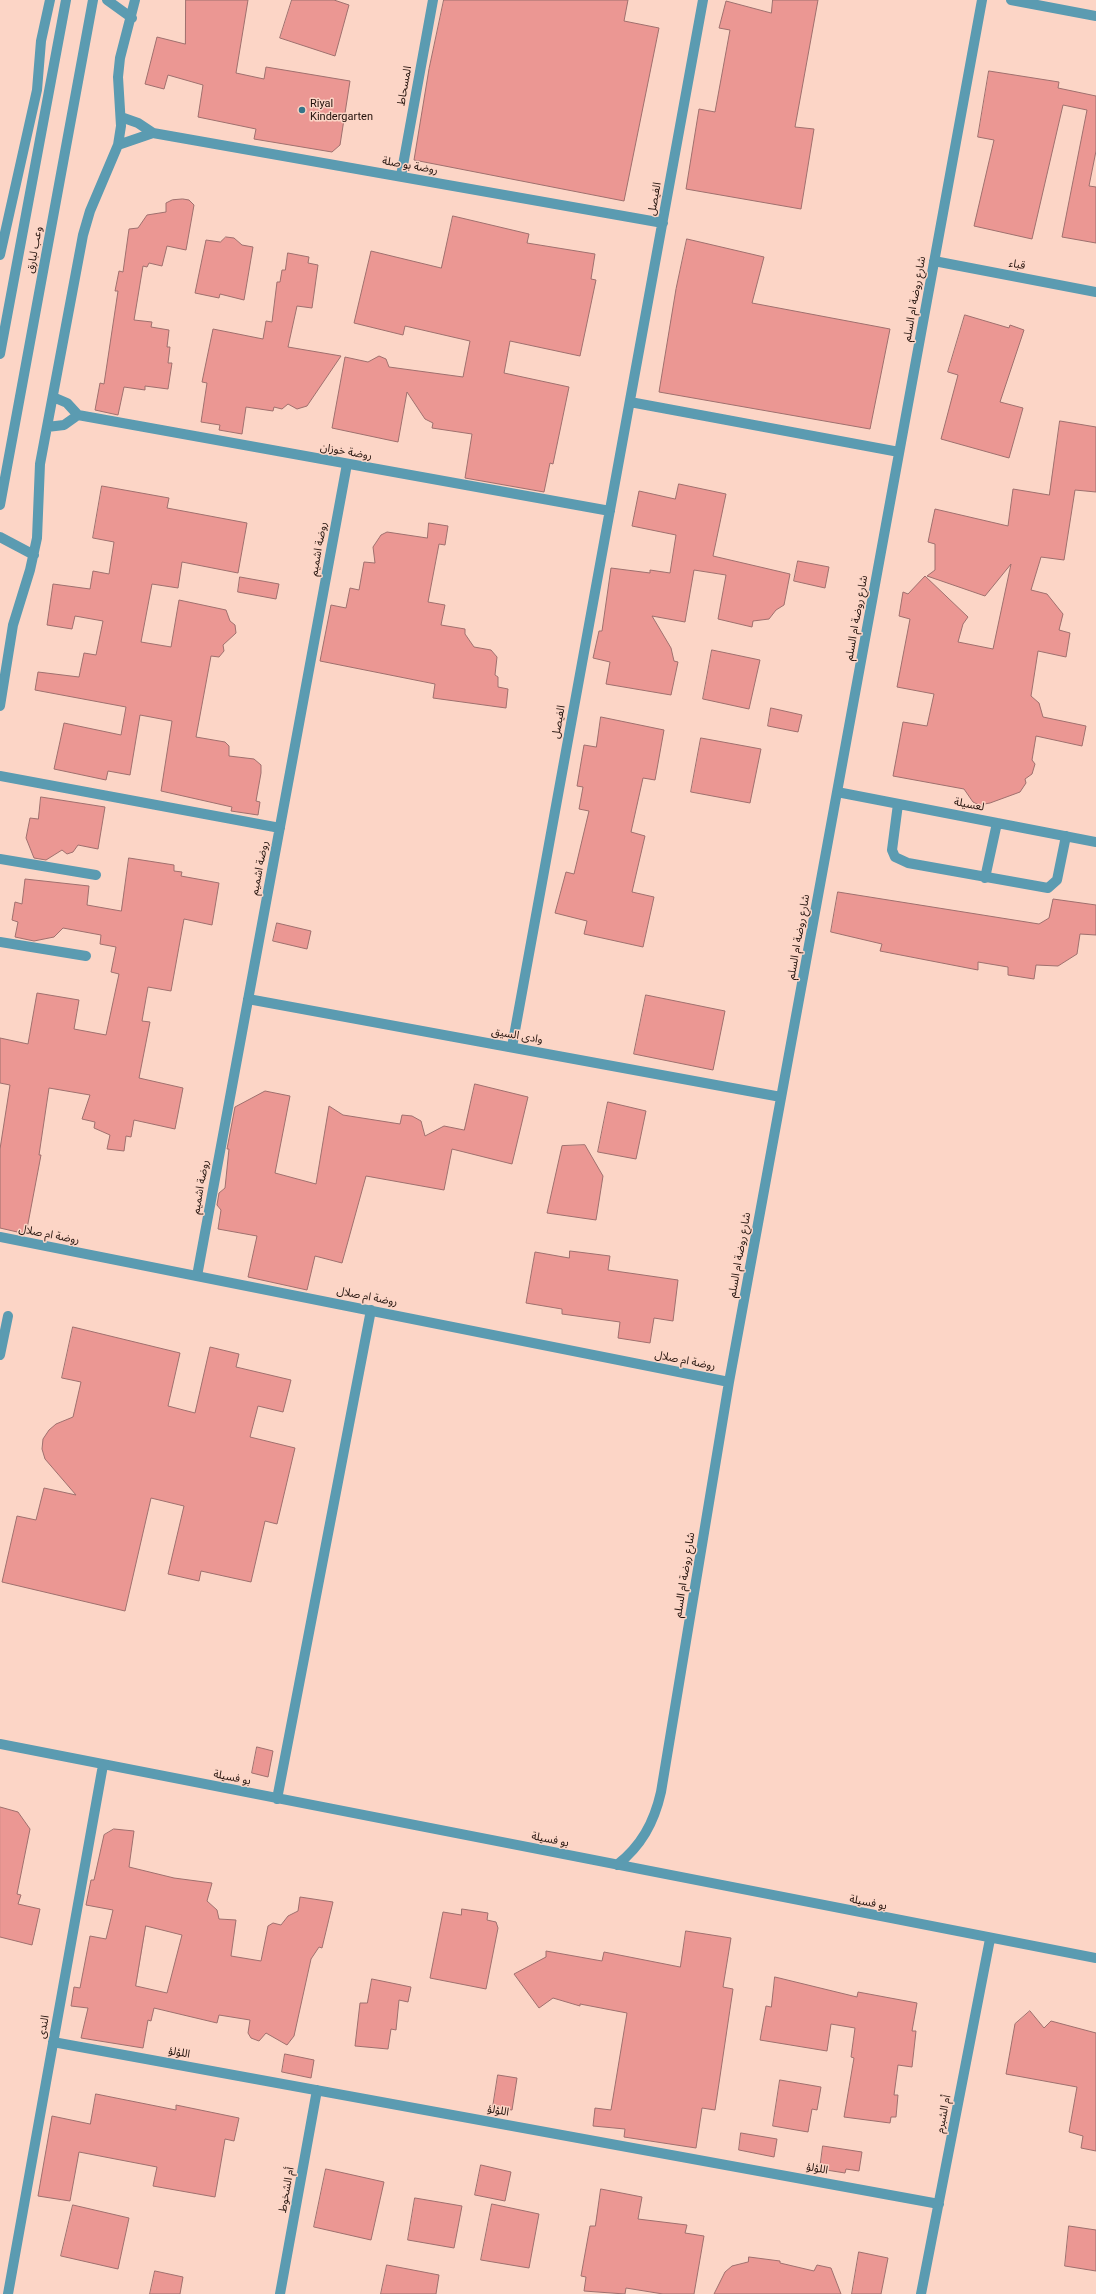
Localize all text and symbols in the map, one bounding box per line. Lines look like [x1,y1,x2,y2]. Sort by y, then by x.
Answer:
street label: المسحاط [395,65,415,107]
place label: Riyal Kindergarten [310,97,373,123]
marker: Riyal Kindergarten [297,105,307,115]
street label: روضة بو صلة [381,155,439,177]
street label: الفيصل [646,181,664,217]
street label: وعب لبارق [24,226,46,274]
street label: شارع روضة ام السلم [901,255,929,343]
street label: قباء [1008,257,1026,273]
street label: روضة خوزان [319,441,373,463]
street label: روضة اشميم [308,521,330,577]
street label: شارع روضة ام السلم [843,574,871,662]
street label: الفيصل [550,704,568,740]
street label: لعسيلة [953,796,985,814]
street label: روضة اشميم [248,840,272,896]
street label: شارع روضة ام السلم [785,893,813,981]
street label: وادى السيق [490,1025,544,1047]
street label: روضة اشميم [190,1159,212,1215]
street label: شارع روضة ام السلم [726,1211,754,1299]
street label: روضة ام صلال [17,1223,81,1247]
street label: روضة ام صلال [335,1285,399,1309]
street label: روضة ام صلال [653,1349,717,1373]
street label: شارع روضة ام السلم [672,1531,698,1619]
street label: بو فسيلة [212,1768,252,1788]
street label: بو فسيلة [530,1830,570,1850]
street label: بو فسيلة [848,1893,888,1913]
street label: الندى [35,2014,53,2040]
street label: اللؤلؤ [167,2045,191,2061]
street label: أم الشبرم [934,2094,954,2134]
street label: اللؤلؤ [486,2103,510,2119]
street label: اللؤلؤ [805,2161,829,2177]
street label: أم الشخوط [276,2166,298,2214]

